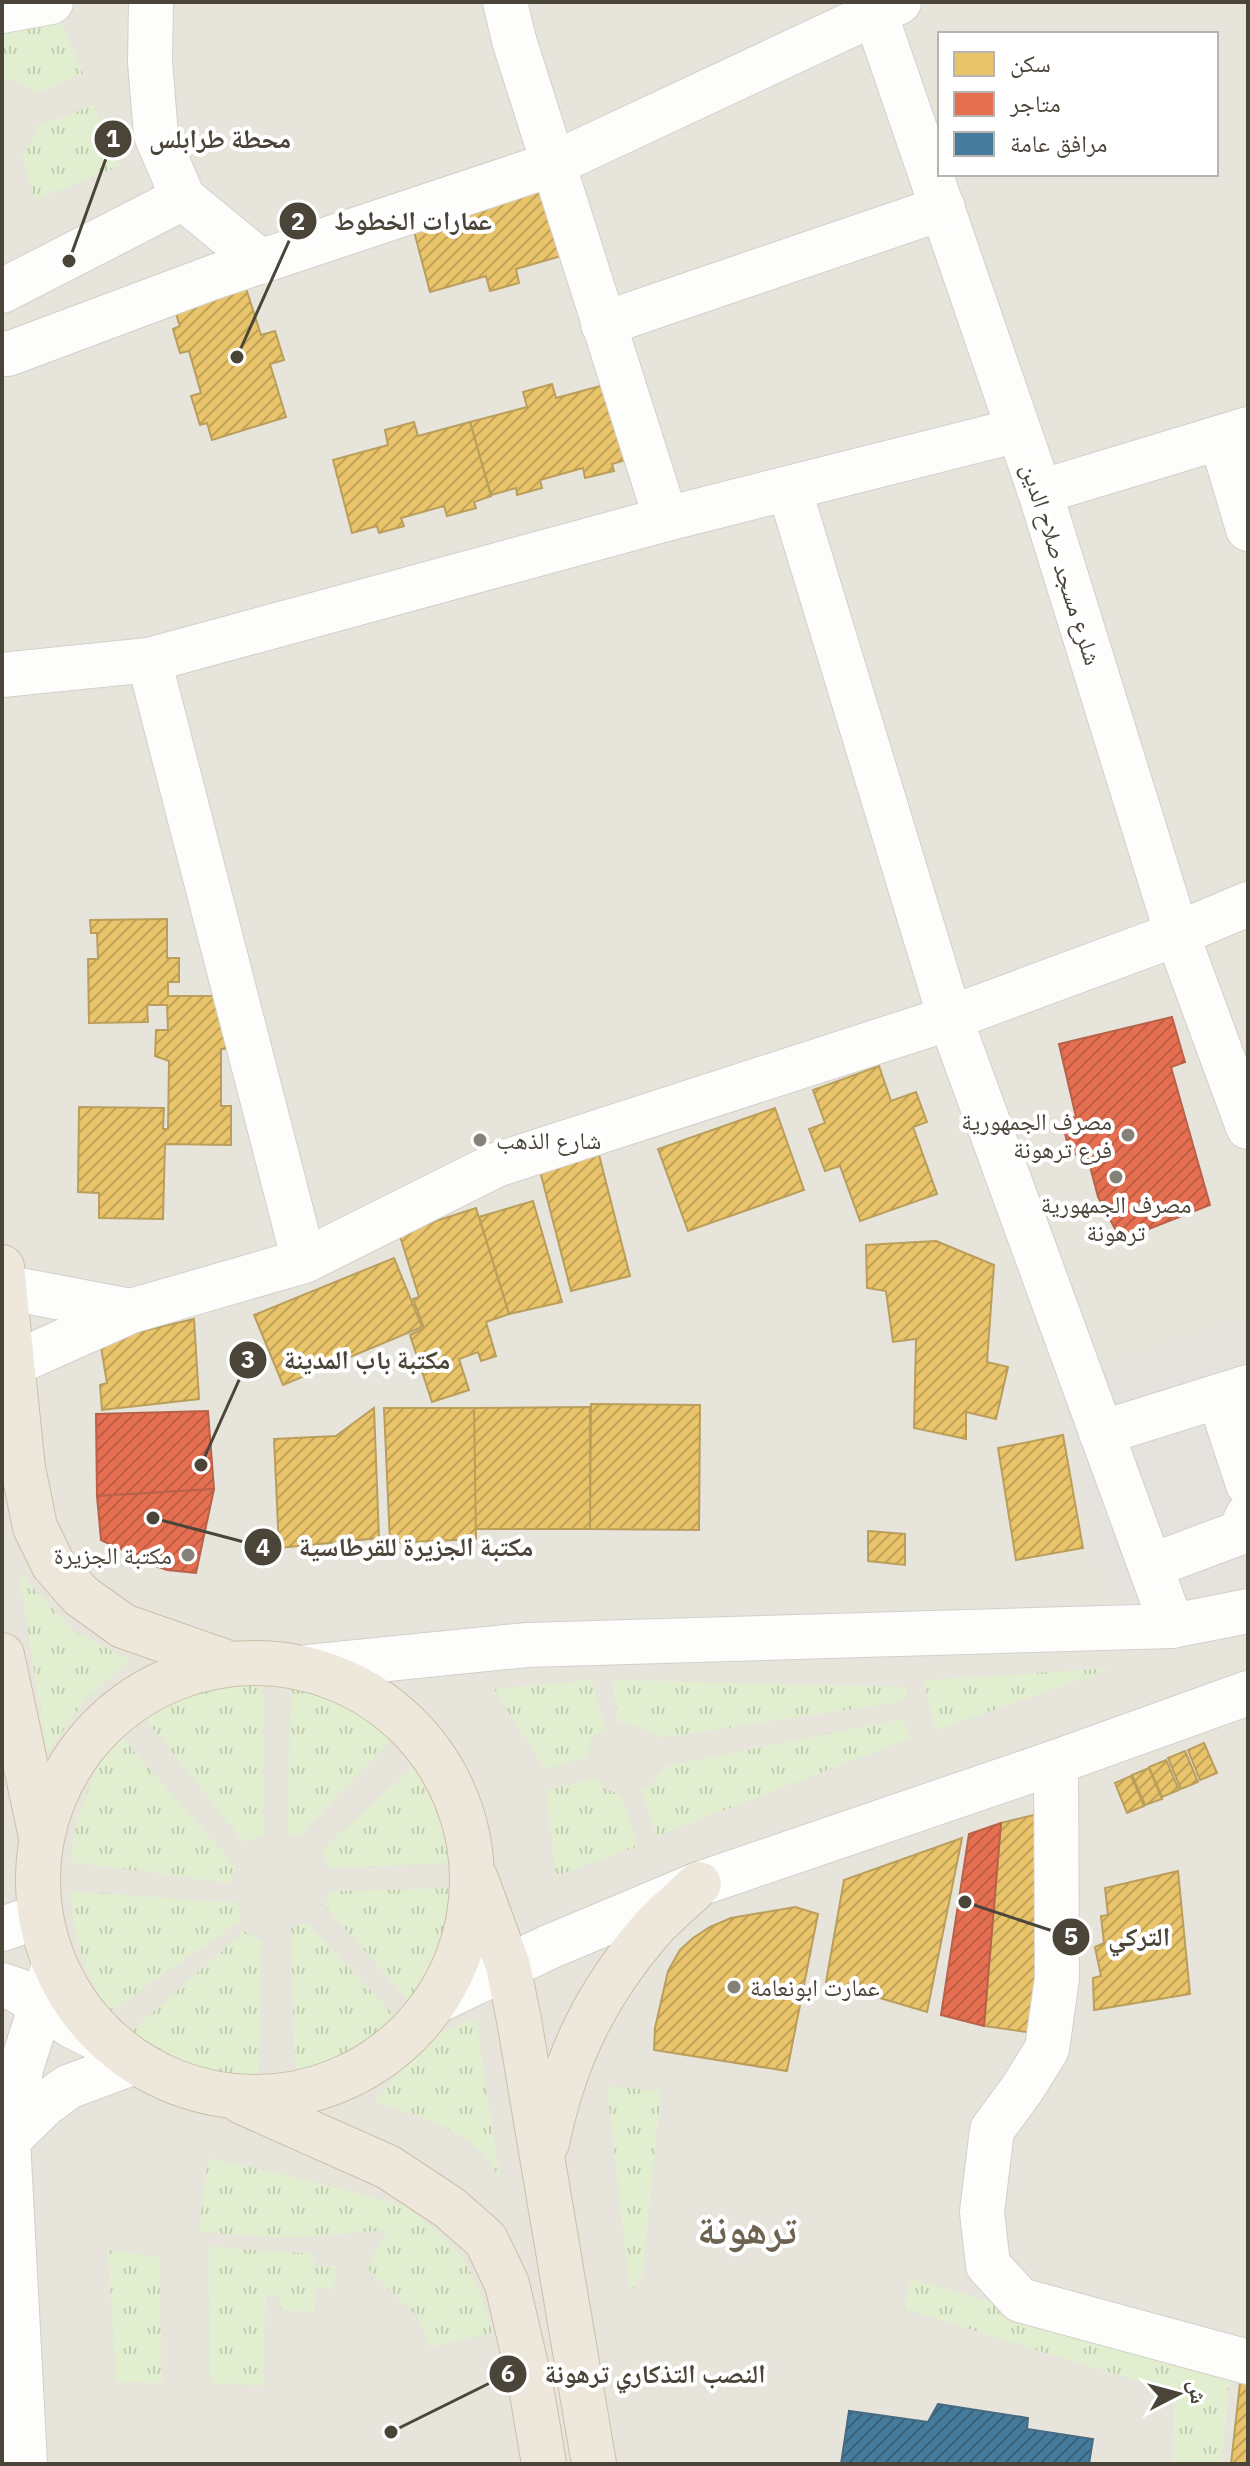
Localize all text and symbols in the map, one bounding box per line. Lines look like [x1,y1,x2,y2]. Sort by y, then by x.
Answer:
legend [938,32,1218,176]
text: سكن [1010,47,1051,79]
text: متاجر [1009,87,1061,119]
callout: محطة طرابلس [93,114,307,164]
text: محطة طرابلس [149,121,291,155]
text: 1 [106,122,120,154]
text: مرافق عامة [1010,127,1108,159]
callout: عمارات الخطوط [278,196,508,246]
text: عمارات الخطوط [334,203,492,237]
text: 2 [291,205,305,237]
street label: شلرع مسجد صلاح الدين [1014,459,1110,669]
place label: مصرف الجمهورية فرع ترهونة [961,1105,1112,1165]
place label: شارع الذهب [496,1124,601,1156]
marker: مصرف الجمهورية فرع ترهونة [1119,1126,1137,1144]
marker: شارع الذهب [471,1131,489,1149]
marker: مصرف الجمهورية ترهونة [1107,1168,1125,1186]
place label: مصرف الجمهورية ترهونة [1041,1188,1191,1248]
callout: مكتبة باب المدينة [228,1335,466,1385]
text: مكتبة باب المدينة [284,1342,450,1376]
text: 3 [241,1343,255,1375]
callout: مكتبة الجزيرة للقرطاسية [243,1522,549,1572]
text: مكتبة الجزيرة للقرطاسية [299,1529,533,1563]
text: 4 [256,1531,270,1563]
place label: مكتبة الجزيرة [54,1539,172,1571]
marker: مكتبة الجزيرة [179,1546,197,1564]
callout: التركي [1051,1912,1186,1962]
text: التركي [1108,1919,1170,1957]
text: 5 [1064,1920,1078,1952]
place label: عمارت ابونعامة [750,1971,880,2003]
marker: عمارت ابونعامة [725,1978,743,1996]
district label: ترهونة [697,2203,797,2255]
callout: النصب التذكاري ترهونة [488,2349,781,2399]
north arrow [1138,2354,1218,2434]
text: النصب التذكاري ترهونة [544,2356,766,2394]
text: 6 [501,2357,515,2389]
text: ش [1183,2379,1214,2405]

